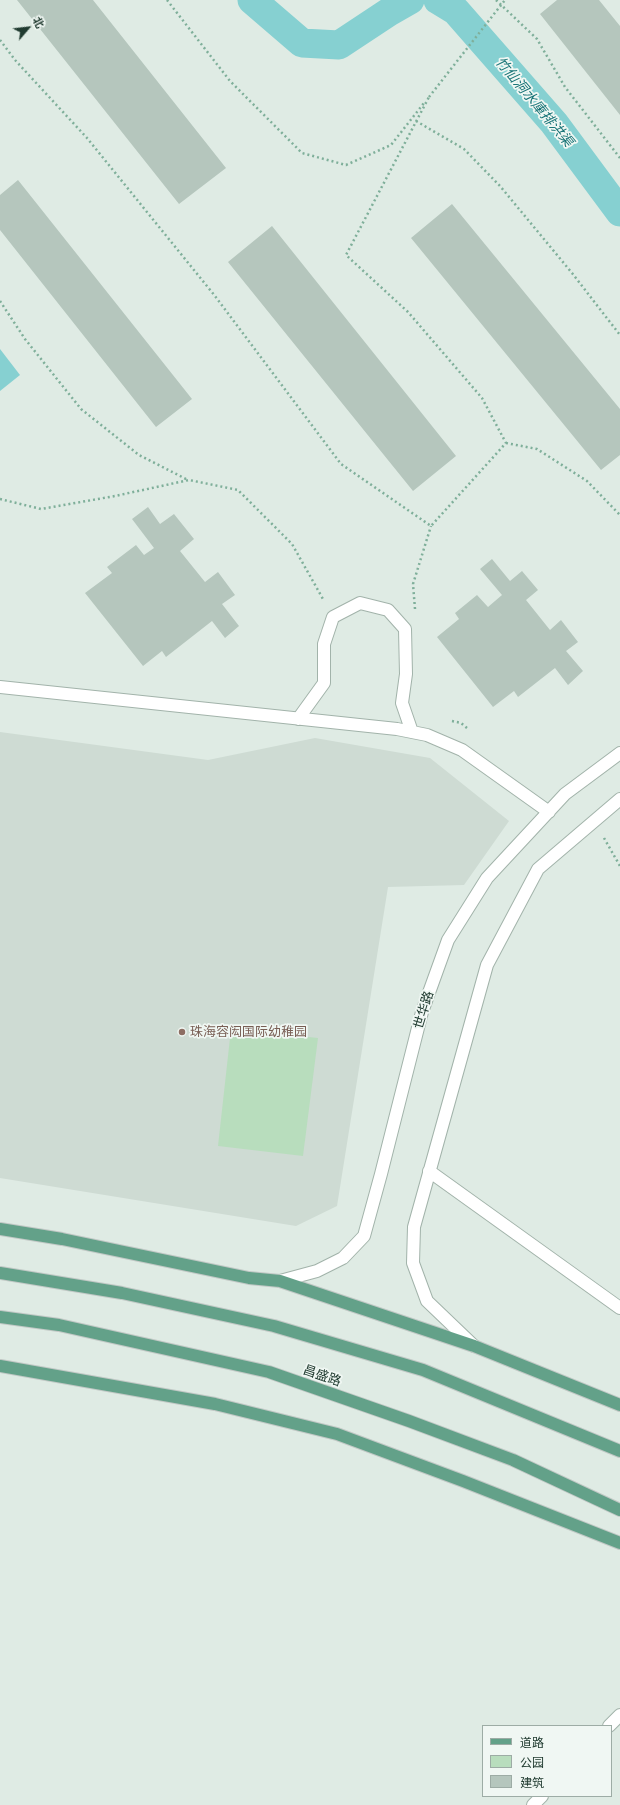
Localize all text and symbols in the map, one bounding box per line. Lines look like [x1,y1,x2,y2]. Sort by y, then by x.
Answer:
north arrow [8,8,48,48]
text: 北 [30,14,47,31]
water label: 竹仙洞水庫排洪渠 [492,54,576,150]
street label: 世华路 [411,989,437,1031]
place label: 珠海容闳国际幼稚园 [190,1024,307,1040]
marker: 珠海容闳国际幼稚园 [177,1027,187,1037]
street label: 昌盛路 [301,1362,343,1390]
legend [482,1725,612,1797]
text: 道路 [520,1735,544,1750]
text: 公园 [520,1755,544,1770]
text: 建筑 [520,1775,544,1790]

